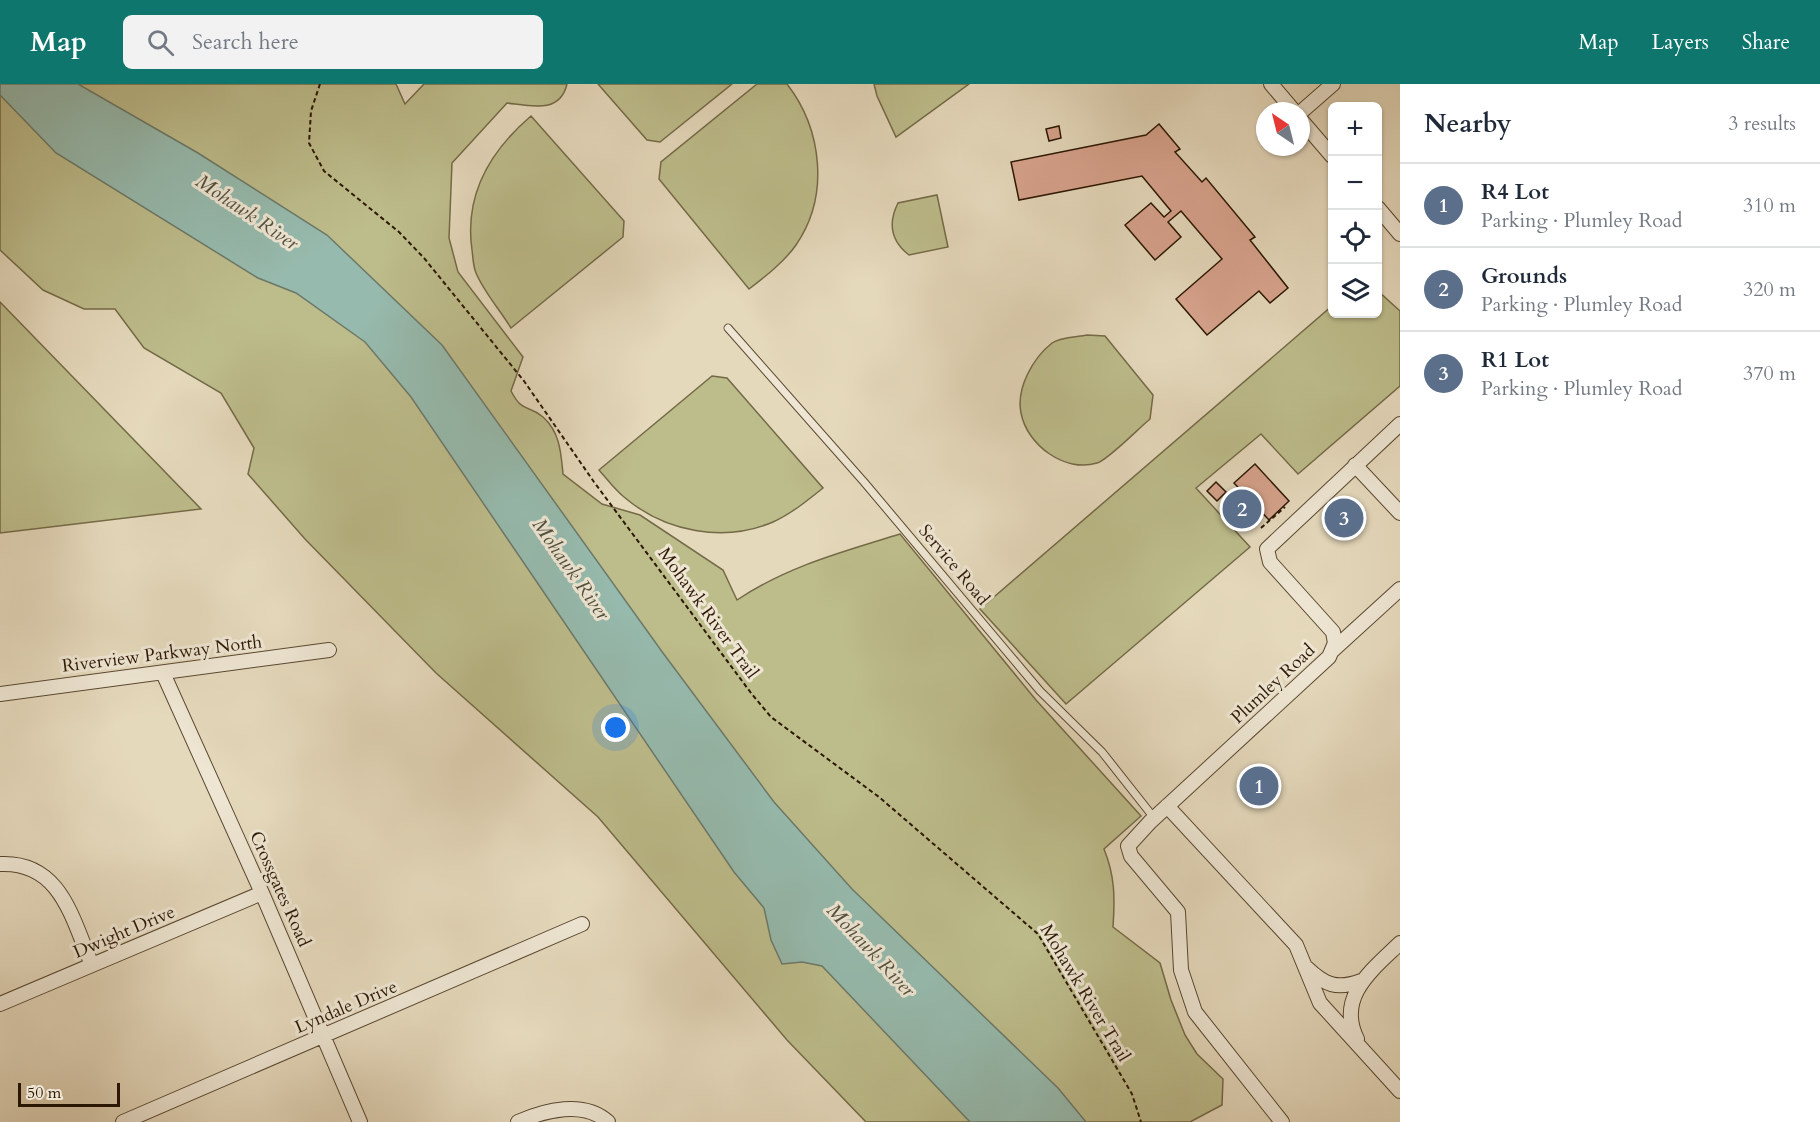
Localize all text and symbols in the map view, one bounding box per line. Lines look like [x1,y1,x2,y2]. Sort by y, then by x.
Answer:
search box [123,15,543,69]
text: Map [30,23,87,61]
icon: search [144,26,177,59]
text: Search here [192,27,299,57]
text: Map [1579,28,1619,57]
text: Layers [1652,28,1709,57]
text: Share [1742,28,1790,57]
north arrow [1256,102,1310,156]
map controls [1328,102,1382,318]
button: + [1328,102,1382,156]
text: Nearby [1424,106,1512,141]
text: 3 results [1728,110,1796,137]
button: − [1328,156,1382,210]
water label: Mohawk River [190,168,305,257]
text: R4 Lot [1481,177,1549,207]
text: 1 [1438,192,1449,219]
text: 310 m [1743,192,1796,219]
text: Parking · Plumley Road [1481,207,1682,234]
button: locate [1328,210,1382,264]
text: Grounds [1481,261,1567,291]
button: layers [1328,264,1382,318]
text: 2 [1438,276,1449,303]
text: 320 m [1743,276,1796,303]
text: Parking · Plumley Road [1481,291,1682,318]
text: R1 Lot [1481,345,1549,375]
text: 3 [1438,360,1449,387]
text: 370 m [1743,360,1796,387]
text: Parking · Plumley Road [1481,375,1682,402]
pin: 2 [1222,486,1262,532]
pin: 3 [1324,496,1364,540]
water label: Mohawk River [526,513,617,627]
street label: Service Road [913,519,996,611]
street label: Mohawk River Trail [652,542,764,684]
street label: Riverview Parkway North [61,629,264,679]
street label: Plumley Road [1225,638,1321,730]
your location [601,713,630,742]
pin: 1 [1240,764,1278,808]
street label: Crossgates Road [243,827,317,951]
water label: Mohawk River [821,897,922,1004]
street label: Dwight Drive [69,899,179,965]
street label: Mohawk River Trail [1034,919,1136,1067]
street label: Lyndale Drive [291,974,401,1040]
scale bar [18,1080,120,1108]
text: 50 m [27,1082,61,1104]

